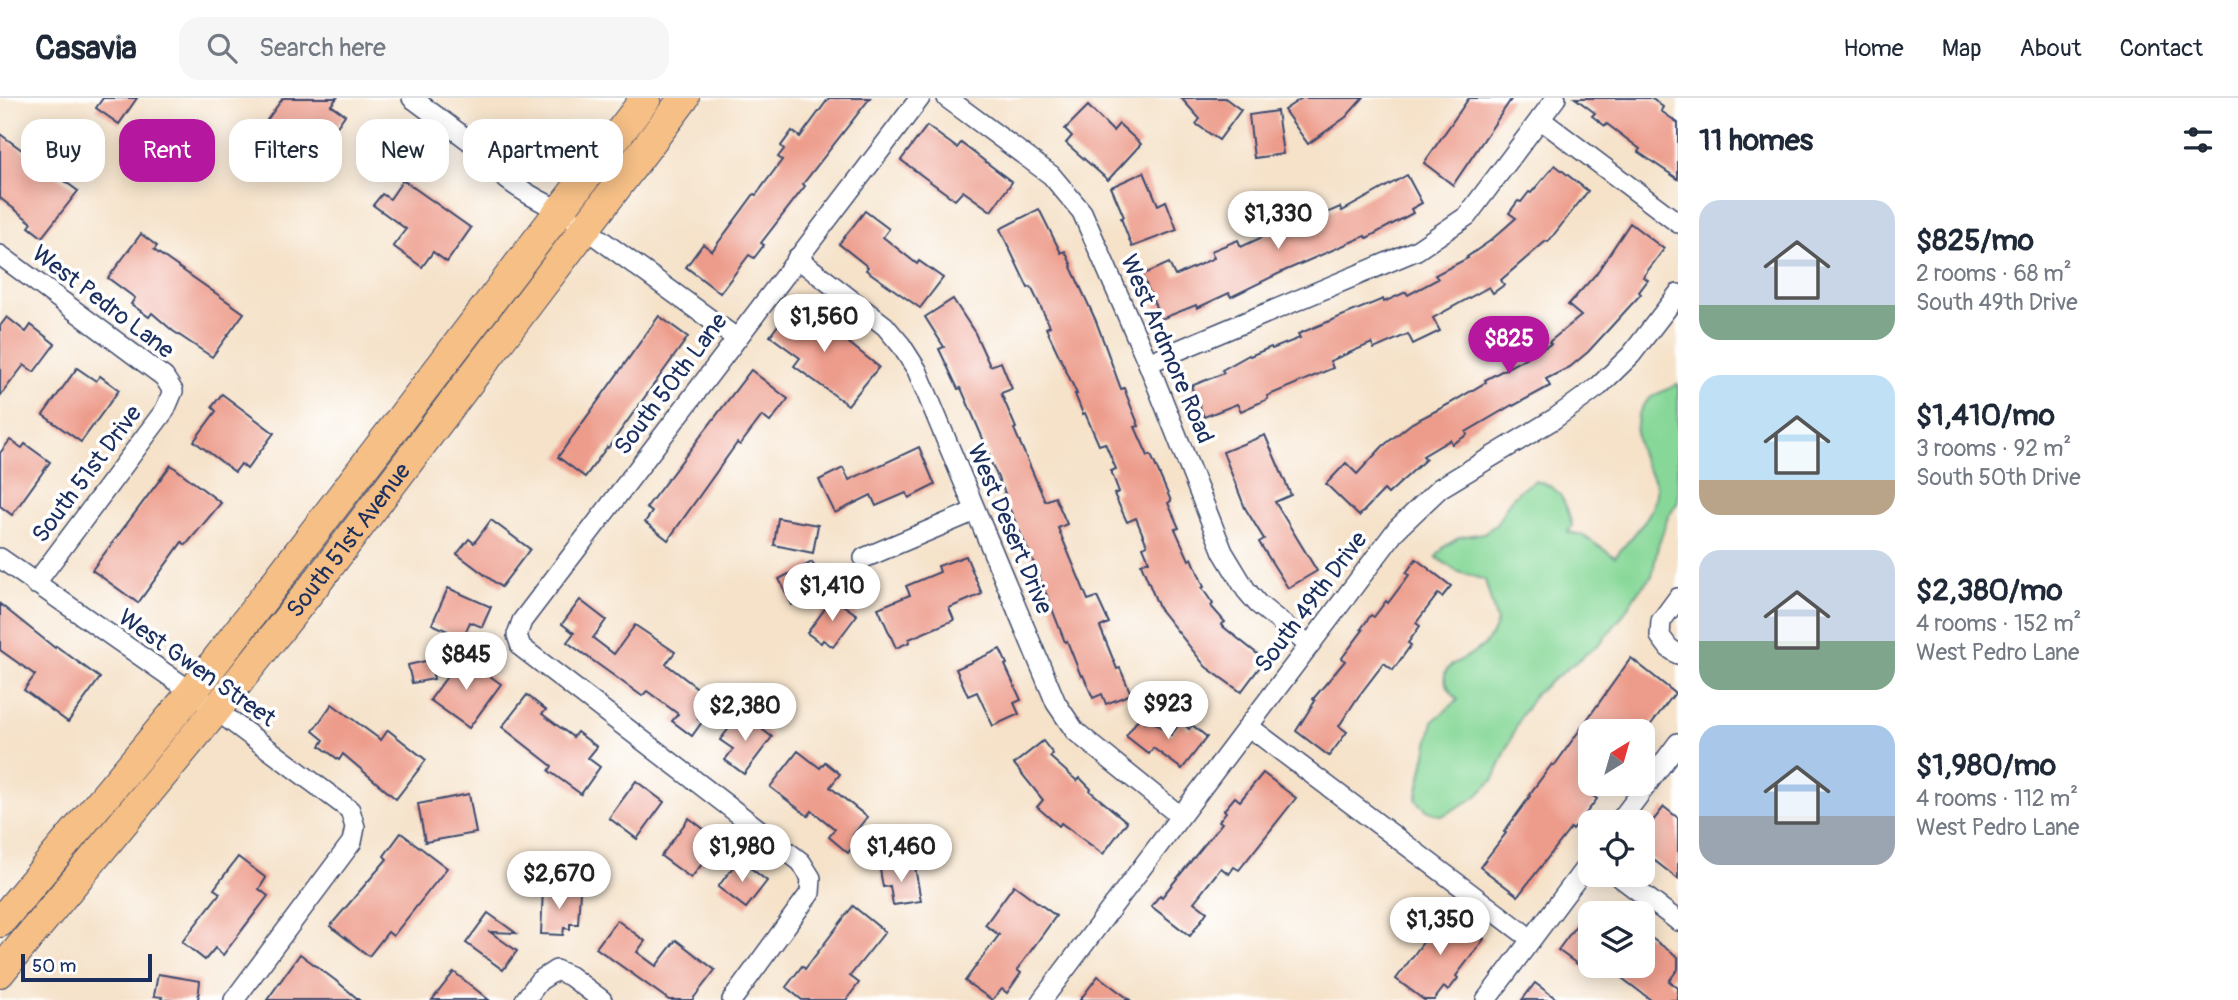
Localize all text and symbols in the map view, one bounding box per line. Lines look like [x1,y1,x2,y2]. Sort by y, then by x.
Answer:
search box [179,17,669,80]
text: Casavia [35,28,137,69]
icon: search [203,29,241,67]
text: Search here [259,32,386,64]
text: Home [1843,34,1904,63]
text: Map [1942,34,1982,63]
text: About [2020,34,2082,63]
text: Contact [2120,34,2203,63]
chip: Buy [21,119,105,182]
chip: Rent [119,119,215,182]
chip: Filters [229,119,342,182]
chip: New [356,119,449,182]
chip: Apartment [463,119,623,182]
icon: filters [2179,121,2217,159]
text: 11 homes [1699,122,1813,159]
pin: $1,330 [1221,192,1335,251]
text: $1,330 [1244,199,1312,228]
text: $825/mo [1916,222,2034,259]
icon: home [1755,228,1839,312]
street label: West Pedro Lane [26,239,180,365]
street label: West Ardmore Road [1114,250,1220,448]
text: 2 rooms · 68 m² [1916,259,2072,288]
text: South 49th Drive [1916,288,2078,317]
pin: $1,560 [767,294,881,354]
text: $1,560 [790,302,858,331]
street label: South 50th Lane [608,307,734,461]
pin: $825 [1468,316,1550,376]
text: $825 [1484,324,1534,353]
text: $1,410/mo [1916,397,2055,434]
street label: South 51st Drive [26,400,148,548]
icon: home [1755,403,1839,487]
text: 3 rooms · 92 m² [1916,434,2071,463]
street label: West Desert Drive [961,440,1059,619]
street label: South 51st Avenue [280,457,417,623]
text: South 50th Drive [1916,463,2081,492]
street label: South 49th Drive [1249,526,1373,678]
pin: $1,410 [775,564,889,623]
text: $1,410 [799,571,865,600]
text: $2,380/mo [1916,572,2063,609]
icon: home [1755,578,1839,662]
street label: West Gwen Street [113,603,281,733]
text: 4 rooms · 152 m² [1916,609,2082,638]
pin: $845 [425,632,507,692]
text: West Pedro Lane [1916,638,2079,667]
text: $845 [441,640,491,669]
pin: $923 [1127,682,1209,741]
pin: $2,380 [688,684,802,743]
text: $923 [1143,689,1193,718]
text: $2,380 [709,691,781,720]
north arrow [1578,719,1656,796]
map controls [1578,719,1655,978]
text: $1,980/mo [1916,747,2056,784]
icon: home [1755,753,1839,837]
text: 4 rooms · 112 m² [1916,784,2078,813]
button: locate [1578,810,1655,887]
text: West Pedro Lane [1916,813,2079,842]
pin: $1,980 [685,824,799,884]
pin: $1,460 [844,824,958,884]
text: $1,980 [709,832,775,861]
text: $1,460 [866,832,936,861]
pin: $2,670 [502,852,616,911]
text: $2,670 [523,859,595,888]
pin: $1,350 [1383,898,1497,957]
button: layers [1578,901,1655,978]
text: $1,350 [1406,905,1474,934]
scale bar [21,951,152,983]
text: 50 m [32,954,76,978]

